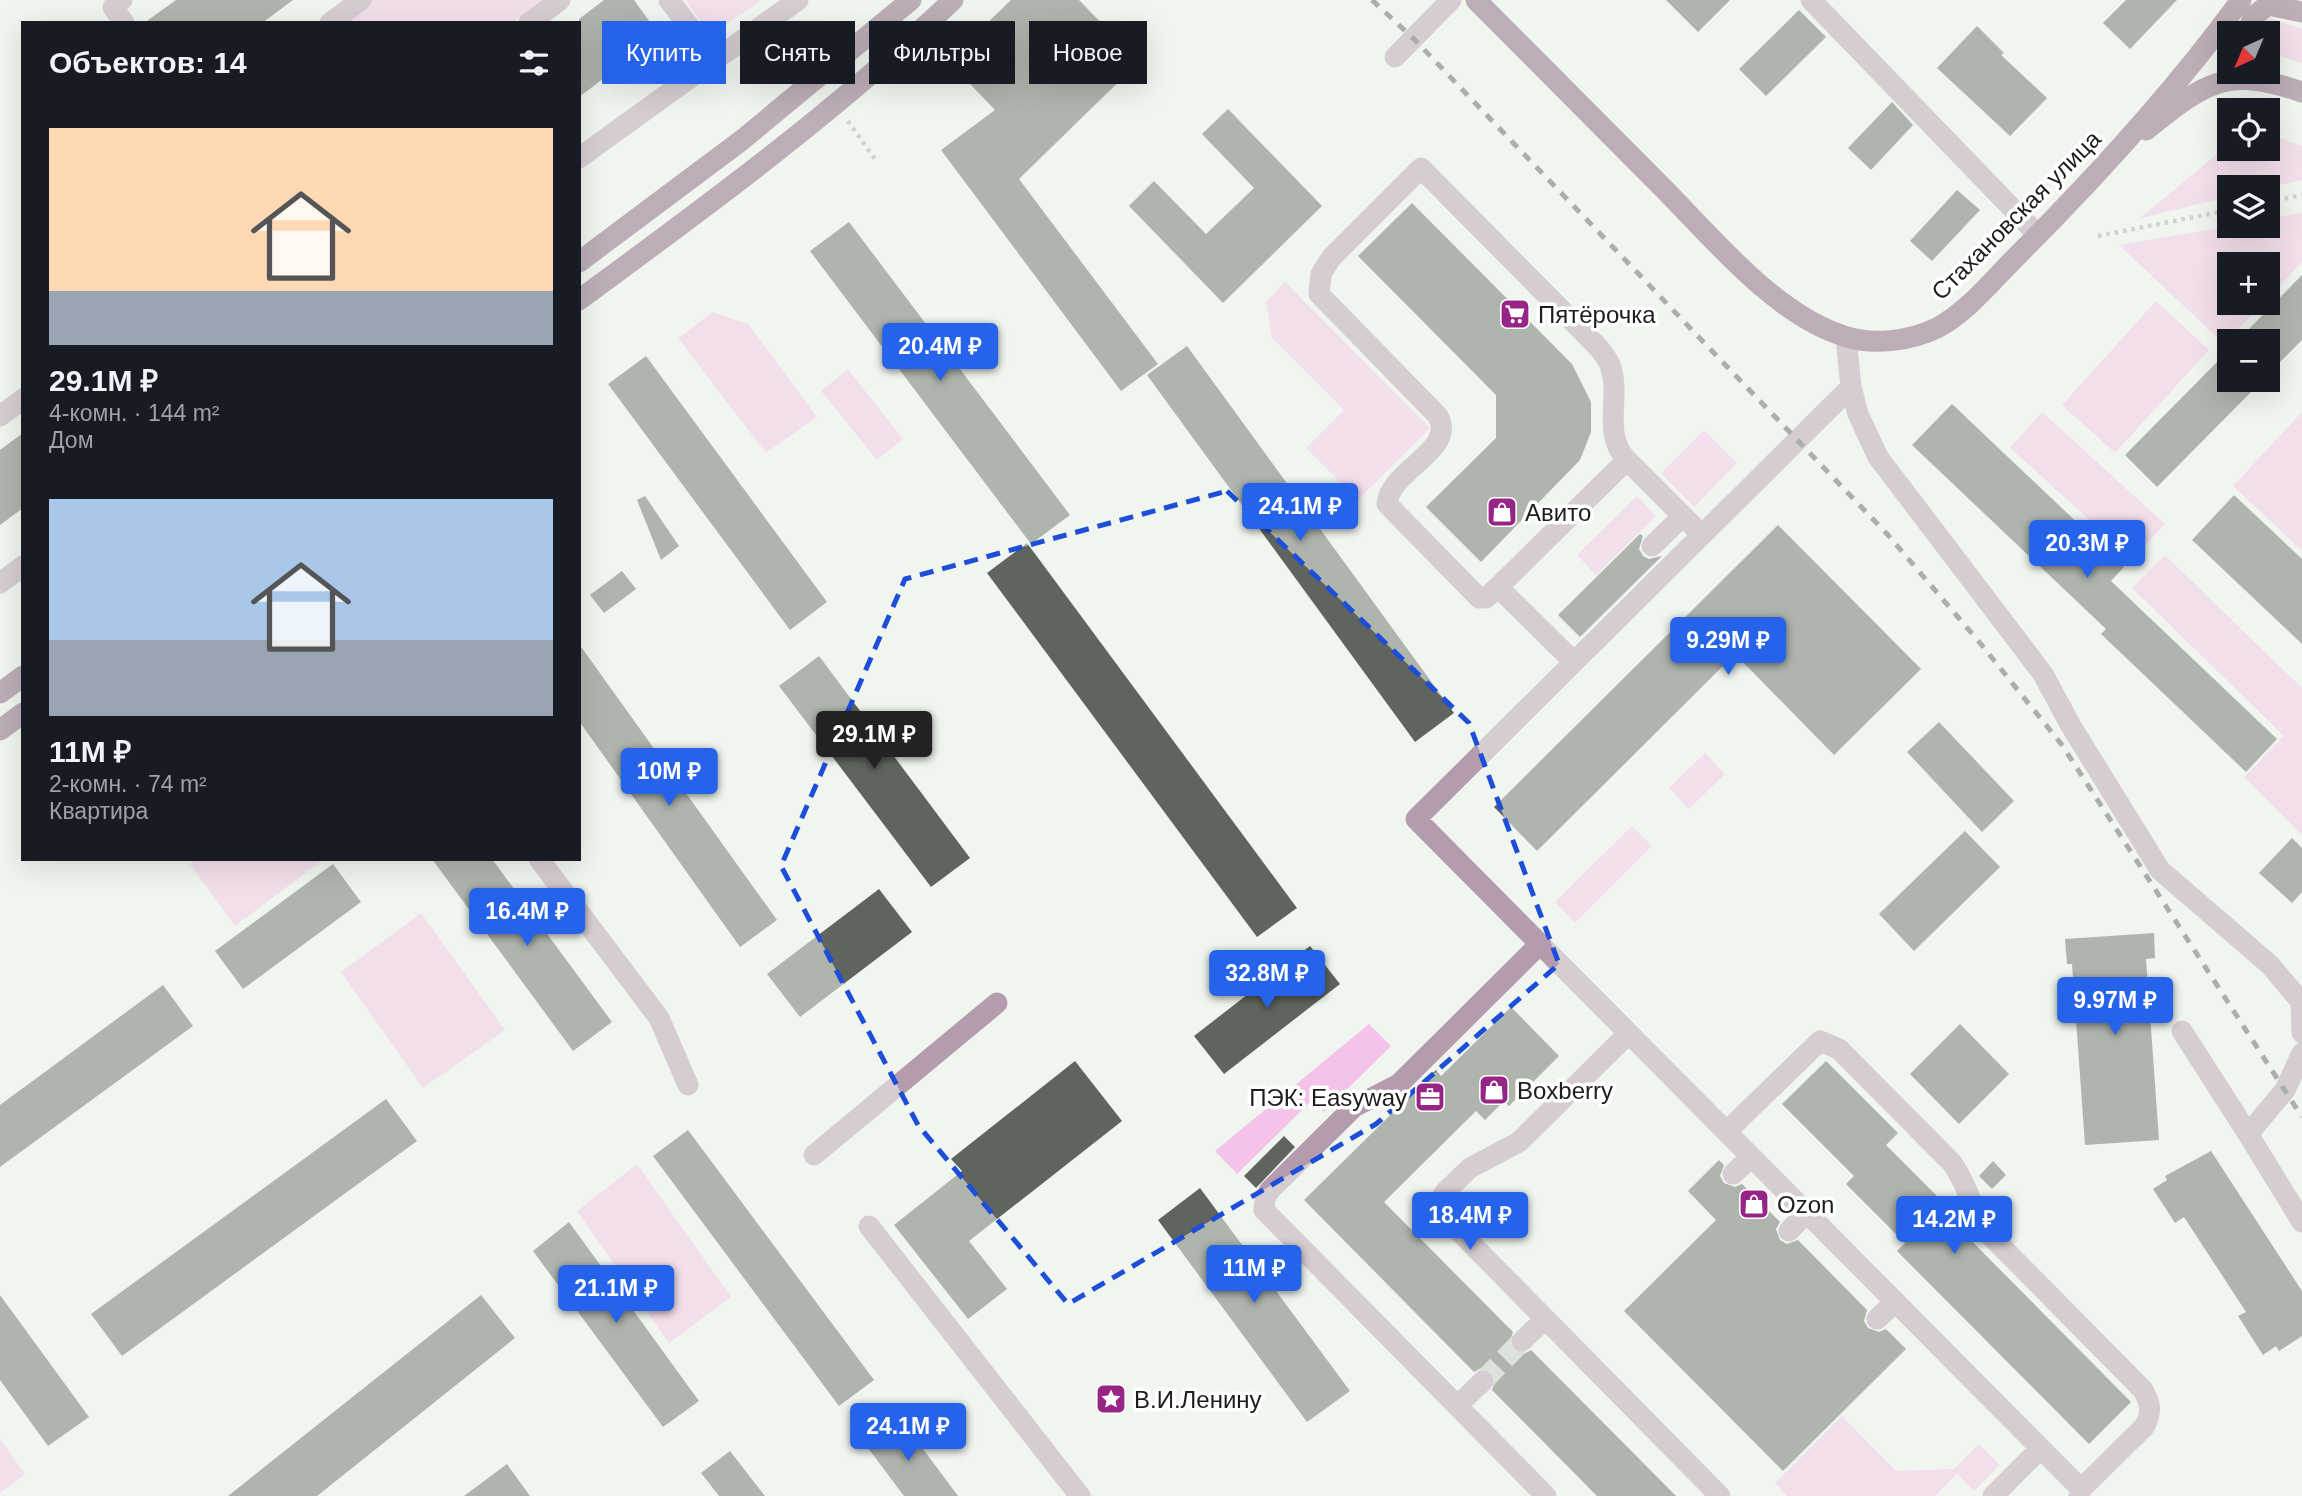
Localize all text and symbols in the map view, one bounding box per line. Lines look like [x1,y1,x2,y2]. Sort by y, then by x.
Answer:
chip: Купить [602,21,726,84]
chip: Снять [740,21,855,84]
chip: Фильтры [869,21,1015,84]
chip: Новое [1029,21,1147,84]
north arrow [2217,21,2280,84]
map controls [2217,21,2280,392]
icon: filters [515,44,553,82]
text: Объектов: 14 [49,46,247,79]
button: locate [2217,98,2280,161]
street label: Стахановская улица [1926,125,2106,305]
icon: home [238,173,364,299]
button: layers [2217,175,2280,238]
button: + [2217,252,2280,315]
supermarket icon: Пятёрочка [1498,297,1532,331]
place label: Пятёрочка [1538,301,1656,328]
pin: 20.4M ₽ [875,324,1005,383]
button: − [2217,329,2280,392]
text: 20.4M ₽ [898,333,982,359]
text: 29.1M ₽ [49,364,158,397]
text: 4-комн. · 144 m² [49,400,220,426]
text: Дом [49,427,93,453]
pin: 24.1M ₽ [1235,484,1365,543]
text: 24.1M ₽ [1258,493,1342,519]
shop icon: Авито [1485,495,1519,529]
place label: Авито [1525,499,1591,526]
pin: 20.3M ₽ [2022,520,2152,580]
text: 20.3M ₽ [2045,530,2129,556]
icon: home [238,544,364,670]
pin: 9.29M ₽ [1663,618,1793,677]
text: 9.29M ₽ [1686,627,1770,653]
pin: 29.1M ₽ [809,712,939,771]
text: 29.1M ₽ [832,721,916,747]
text: 11M ₽ [49,735,132,768]
pin: 10M ₽ [620,748,718,808]
text: 10M ₽ [637,758,701,784]
text: 2-комн. · 74 m² [49,771,207,797]
text: Квартира [49,798,148,824]
pin: 16.4M ₽ [462,888,592,948]
text: 16.4M ₽ [485,898,569,924]
pin: 32.8M ₽ [1202,950,1332,1010]
text: 32.8M ₽ [1225,960,1309,986]
pin: 9.97M ₽ [2050,978,2180,1037]
text: 9.97M ₽ [2073,987,2157,1013]
shop icon: Boxberry [1477,1073,1511,1107]
place label: Boxberry [1517,1077,1613,1104]
office icon: ПЭК: Easyway [1413,1080,1447,1114]
place label: ПЭК: Easyway [1249,1084,1407,1111]
shop icon: Ozon [1737,1187,1771,1221]
place label: Ozon [1777,1191,1834,1218]
pin: 18.4M ₽ [1405,1192,1535,1252]
pin: 14.2M ₽ [1889,1196,2019,1256]
text: 18.4M ₽ [1428,1202,1512,1228]
text: 14.2M ₽ [1912,1206,1996,1232]
pin: 11M ₽ [1205,1246,1303,1305]
text: 11M ₽ [1222,1255,1286,1281]
pin: 21.1M ₽ [551,1266,681,1325]
text: 21.1M ₽ [574,1275,658,1301]
place icon: В.И.Ленину [1094,1382,1128,1416]
place label: В.И.Ленину [1134,1386,1262,1413]
pin: 24.1M ₽ [843,1404,973,1463]
text: 24.1M ₽ [866,1413,950,1439]

